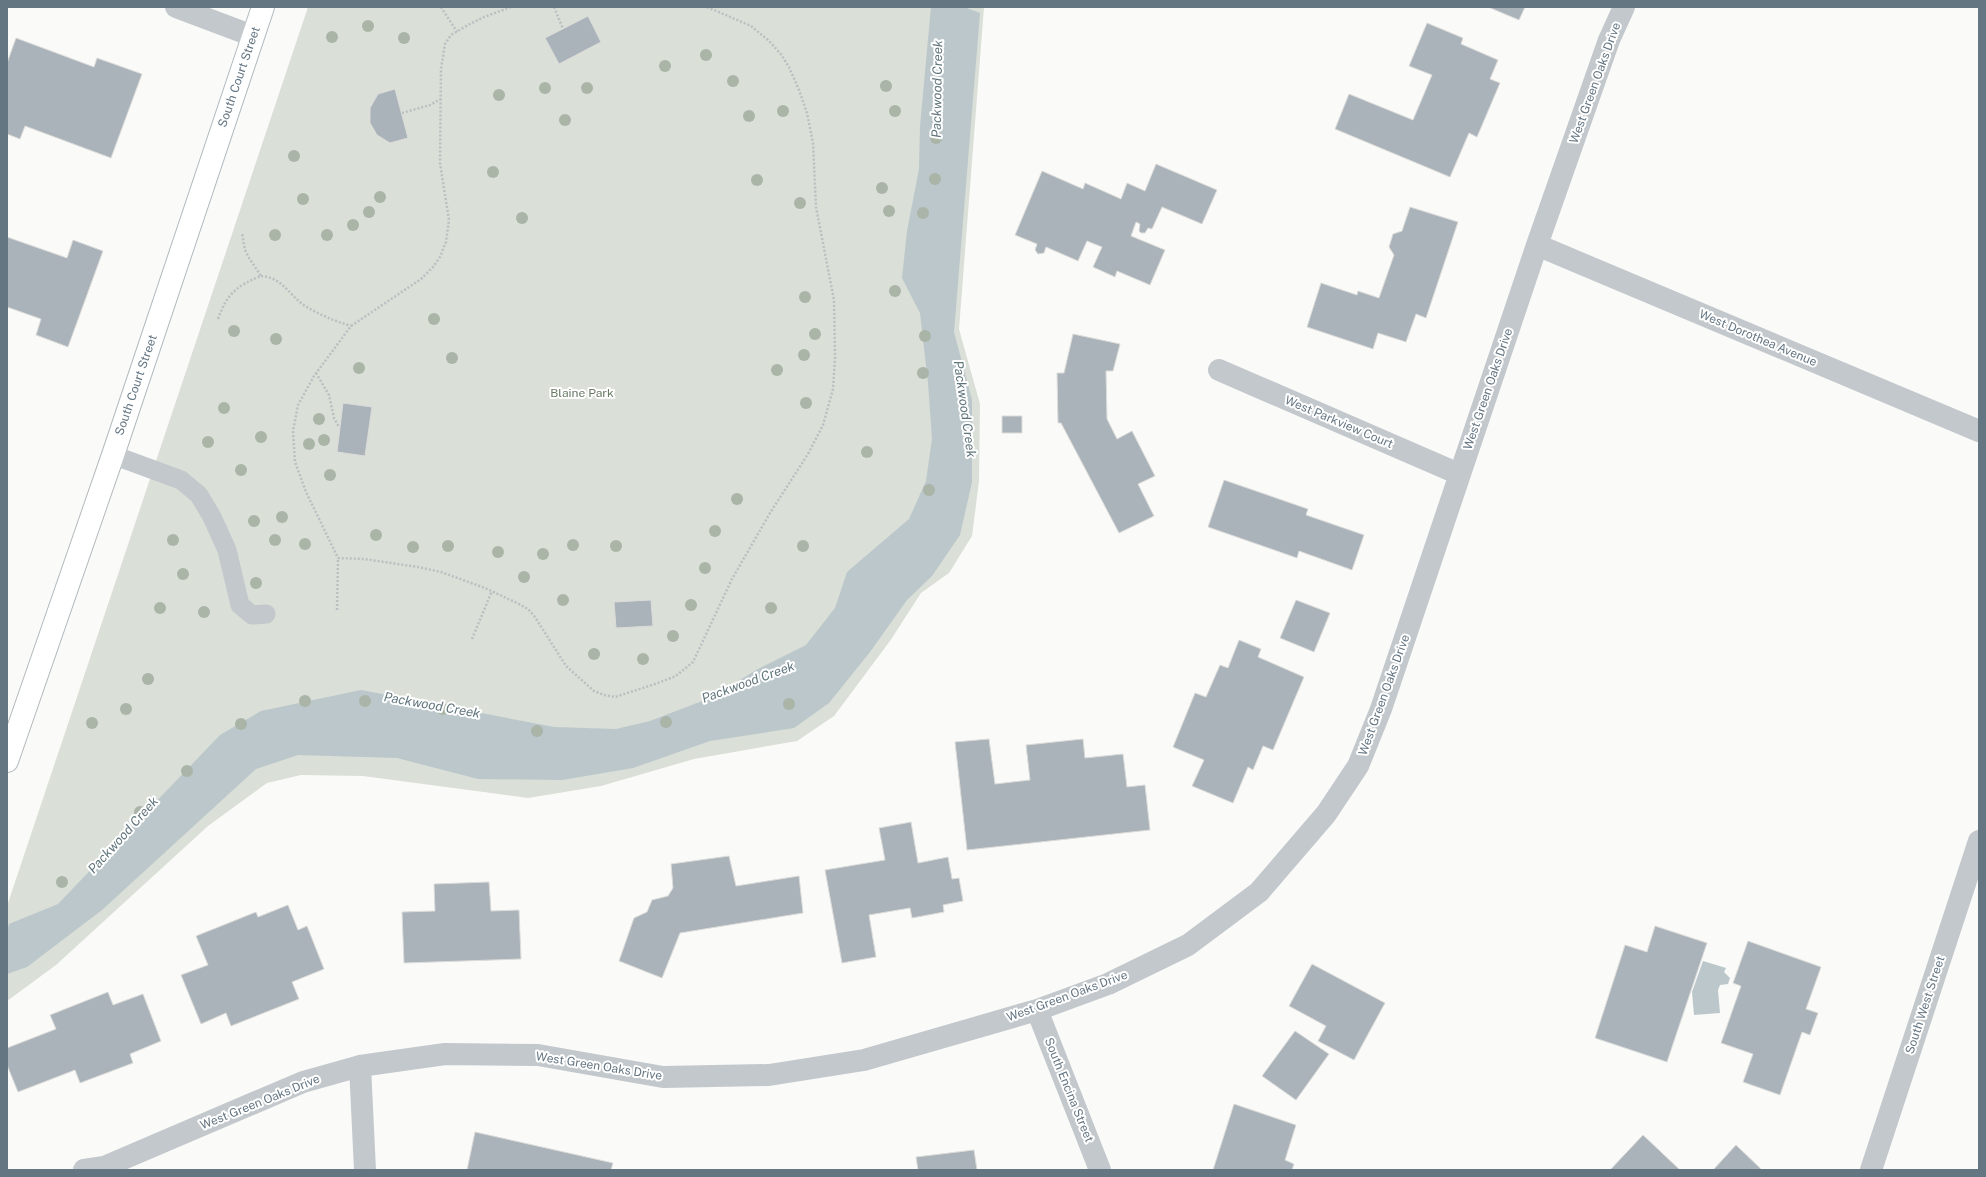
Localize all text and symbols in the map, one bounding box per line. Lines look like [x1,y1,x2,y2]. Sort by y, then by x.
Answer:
street label: West Green Oaks Drive [1567,20,1623,145]
street label: South Court Street [215,25,263,129]
water label: Packwood Creek [929,40,945,138]
street label: West Dorothea Avenue [1697,307,1819,369]
street label: West Green Oaks Drive [1461,326,1515,452]
street label: South Court Street [112,333,160,437]
water label: Packwood Creek [951,360,979,458]
park label: Blaine Park [550,386,614,400]
street label: West Parkview Court [1283,393,1395,451]
street label: West Green Oaks Drive [1356,632,1412,757]
water label: Packwood Creek [700,658,796,706]
water label: Packwood Creek [383,689,481,721]
water label: Packwood Creek [85,794,161,876]
street label: South West Street [1903,954,1948,1056]
street label: West Green Oaks Drive [1005,968,1130,1024]
street label: South Encina Street [1042,1036,1096,1145]
street label: West Green Oaks Drive [535,1049,663,1083]
street label: West Green Oaks Drive [198,1072,322,1132]

